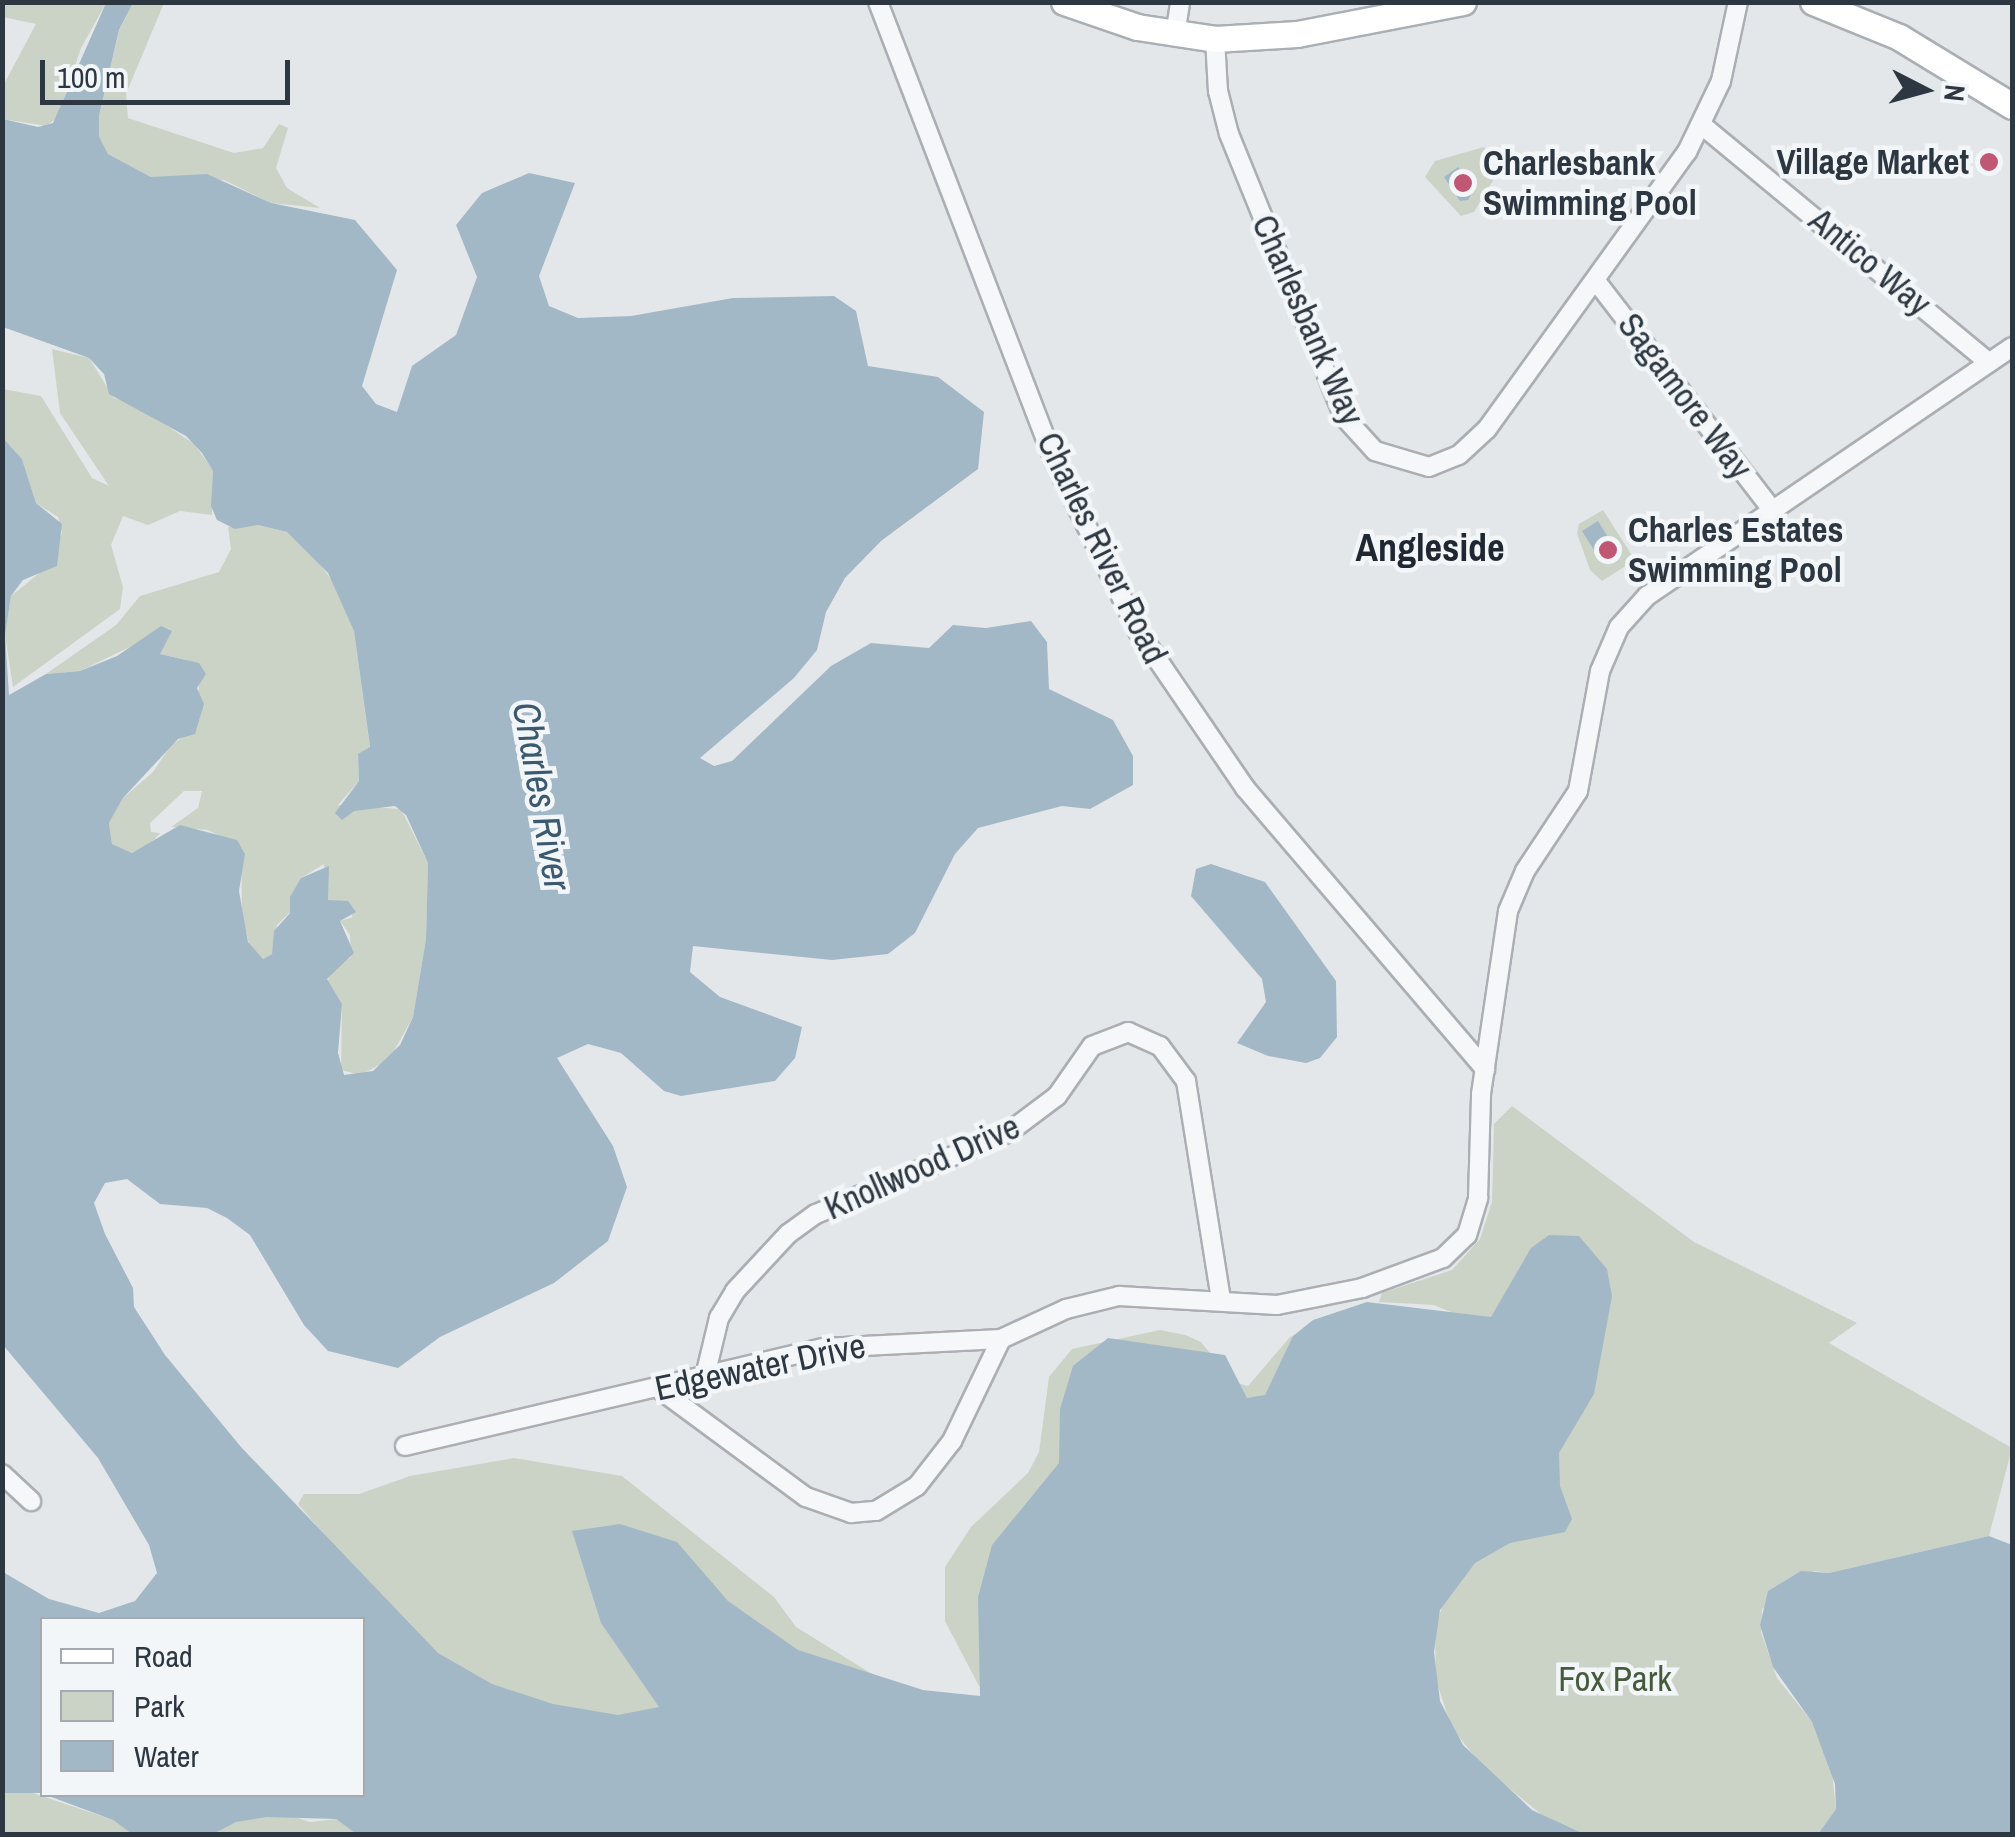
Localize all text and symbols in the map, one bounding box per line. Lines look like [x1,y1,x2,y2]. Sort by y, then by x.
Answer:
scale bar [45,40,295,102]
north arrow [1875,40,1975,140]
text: 100 m [57,57,125,97]
text: N [1935,83,1975,103]
place label: Village Market [1776,141,1969,183]
place label: Charlesbank Swimming Pool [1483,142,1697,224]
marker: Village Market [1978,151,2000,173]
marker: Charlesbank Swimming Pool [1452,172,1474,194]
street label: Antico Way [1801,199,1939,325]
street label: Charlesbank Way [1243,208,1373,432]
street label: Sagamore Way [1609,305,1761,487]
street label: Charles River Road [1028,426,1176,670]
place label: Charles Estates Swimming Pool [1628,509,1843,591]
district label: Angleside [1356,525,1504,571]
marker: Charles Estates Swimming Pool [1597,539,1619,561]
water label: Charles River [503,698,581,894]
street label: Knollwood Drive [818,1105,1026,1229]
street label: Edgewater Drive [651,1324,869,1410]
legend [40,1617,365,1797]
text: Road [134,1636,193,1676]
park label: Fox Park [1558,1658,1672,1700]
text: Park [134,1686,185,1726]
text: Water [134,1736,199,1776]

